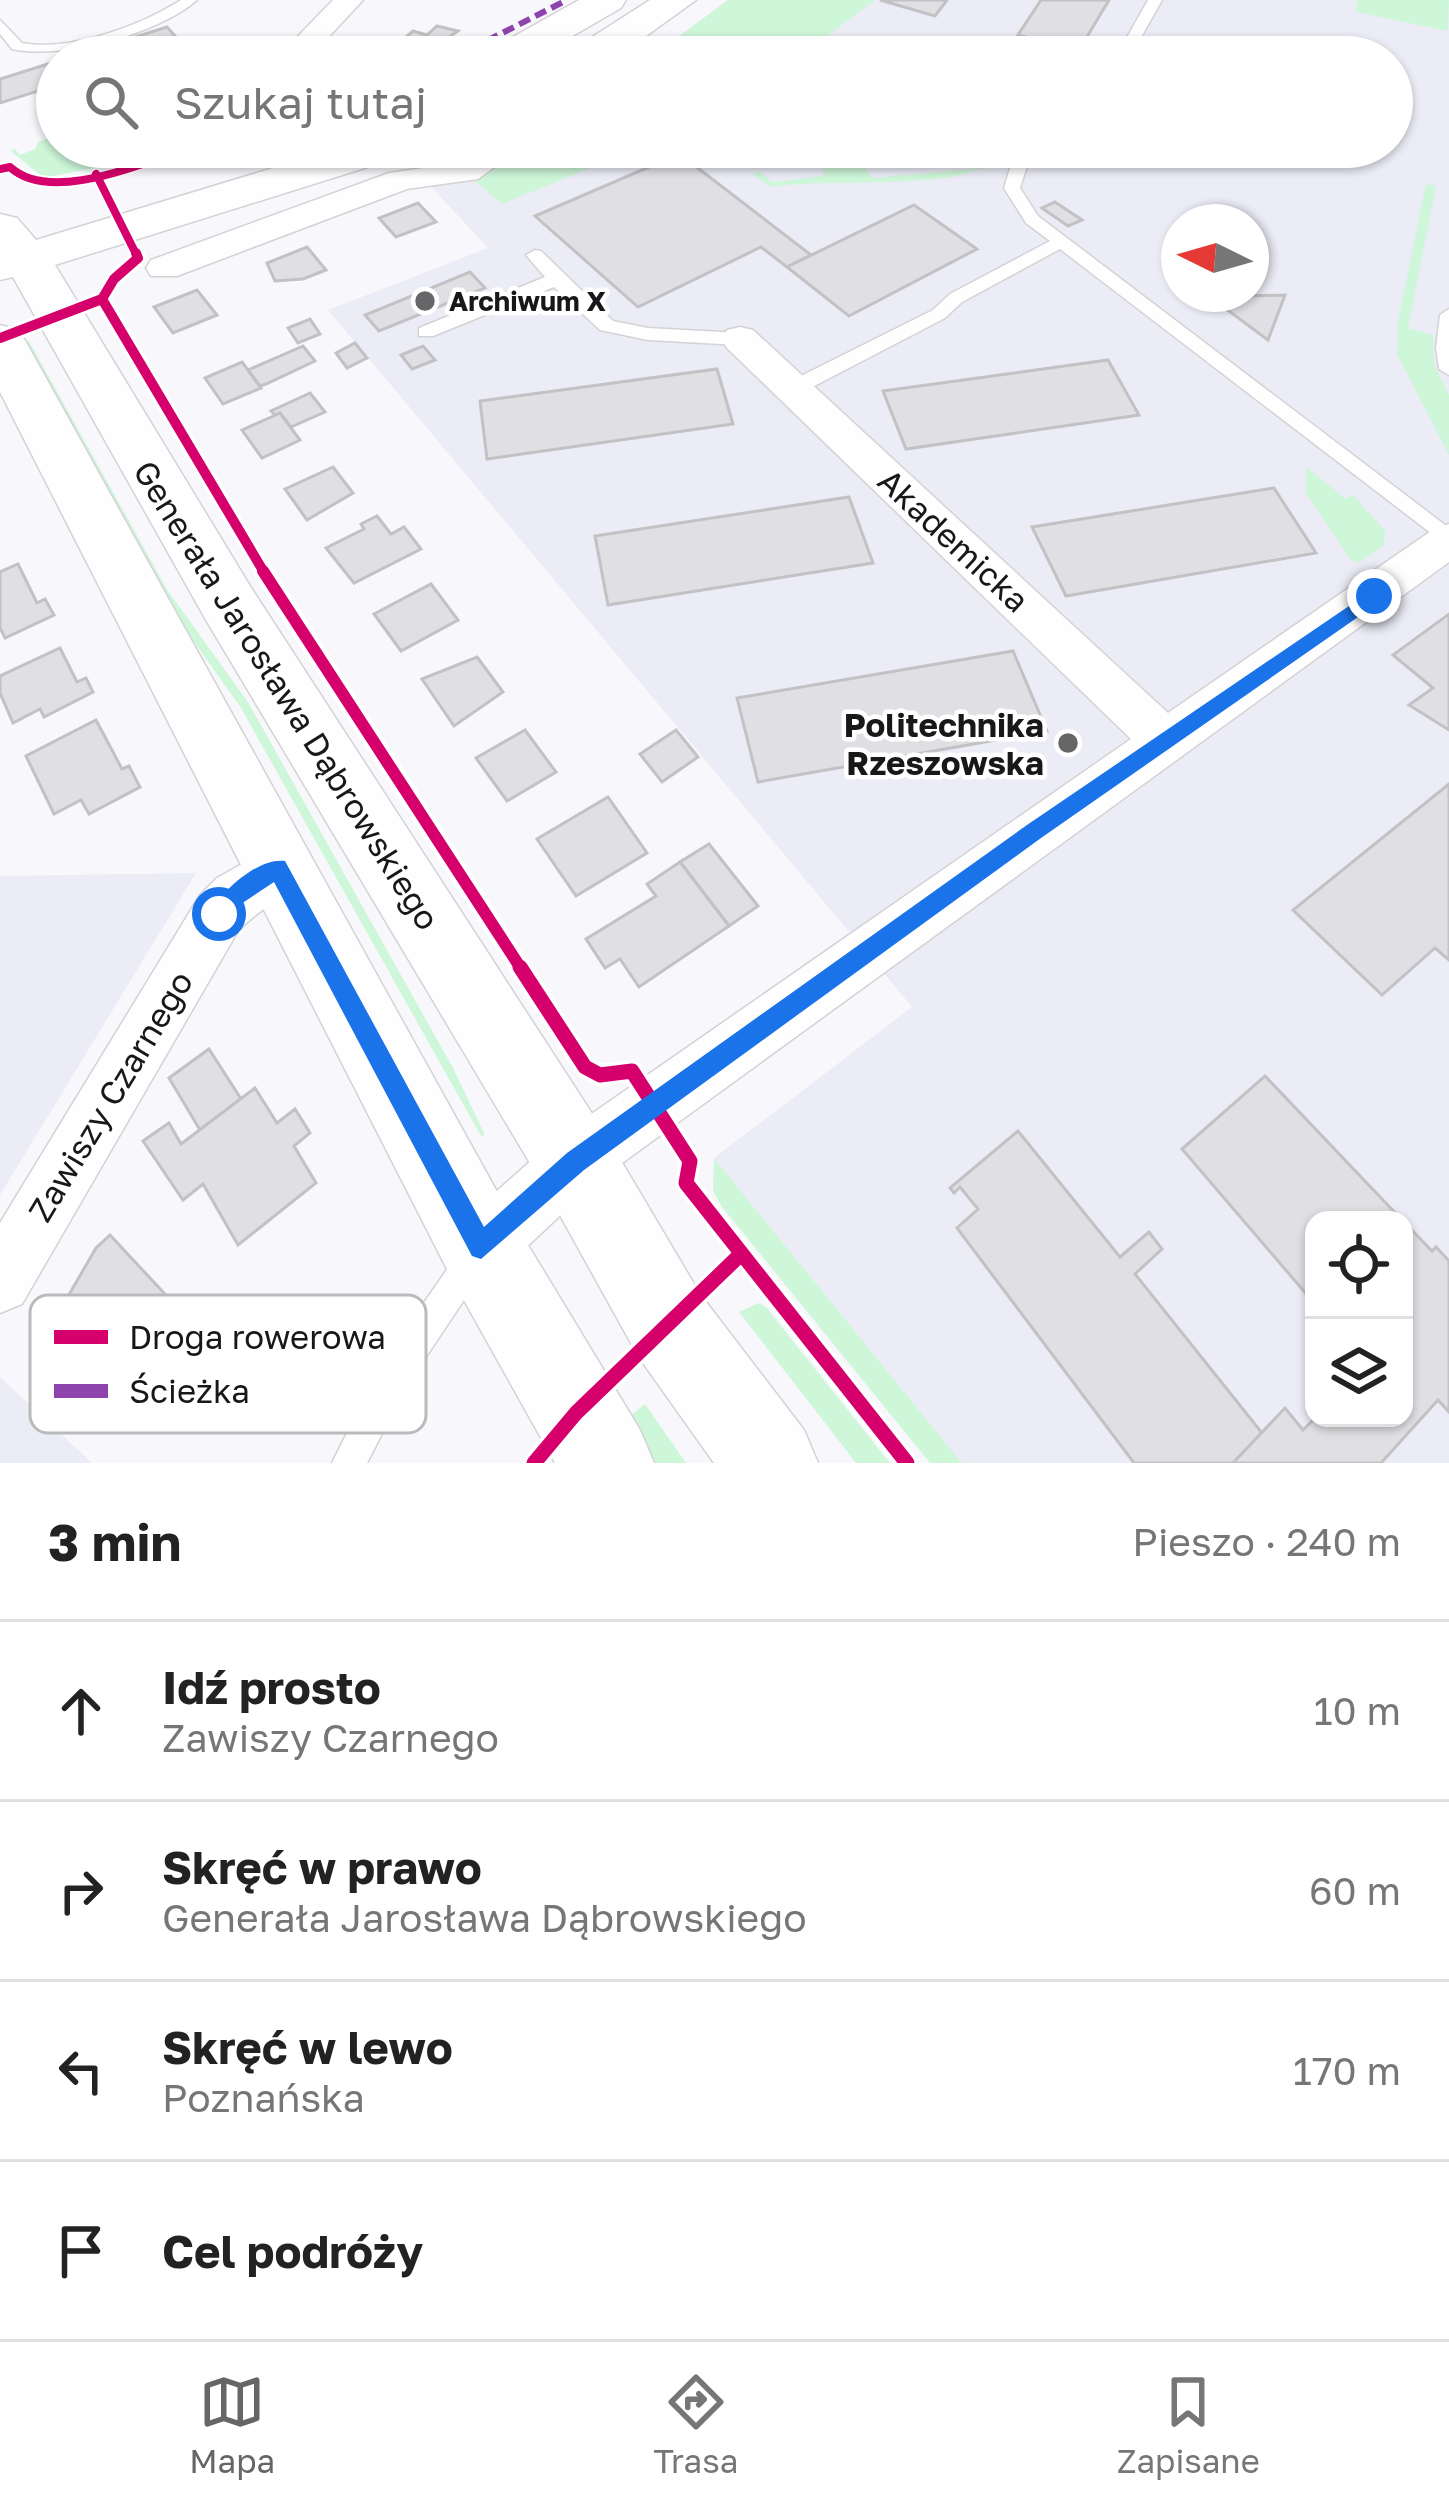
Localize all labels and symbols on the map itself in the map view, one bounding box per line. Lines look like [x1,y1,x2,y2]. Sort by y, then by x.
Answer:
north arrow [1161,204,1269,312]
place label: Archiwum X [449,285,606,317]
marker: Archiwum X [412,288,438,314]
street label: Generała Jarosława Dąbrowskiego [126,453,448,937]
street label: Akademicka [871,460,1037,620]
route end [1347,569,1401,623]
place label: Politechnika Rzeszowska [844,705,1044,782]
marker: Politechnika Rzeszowska [1055,730,1081,756]
route start [192,887,246,941]
street label: Zawiszy Czarnego [20,964,200,1228]
legend [30,1295,426,1433]
text: Droga rowerowa [129,1317,386,1356]
text: Ścieżka [129,1371,250,1410]

